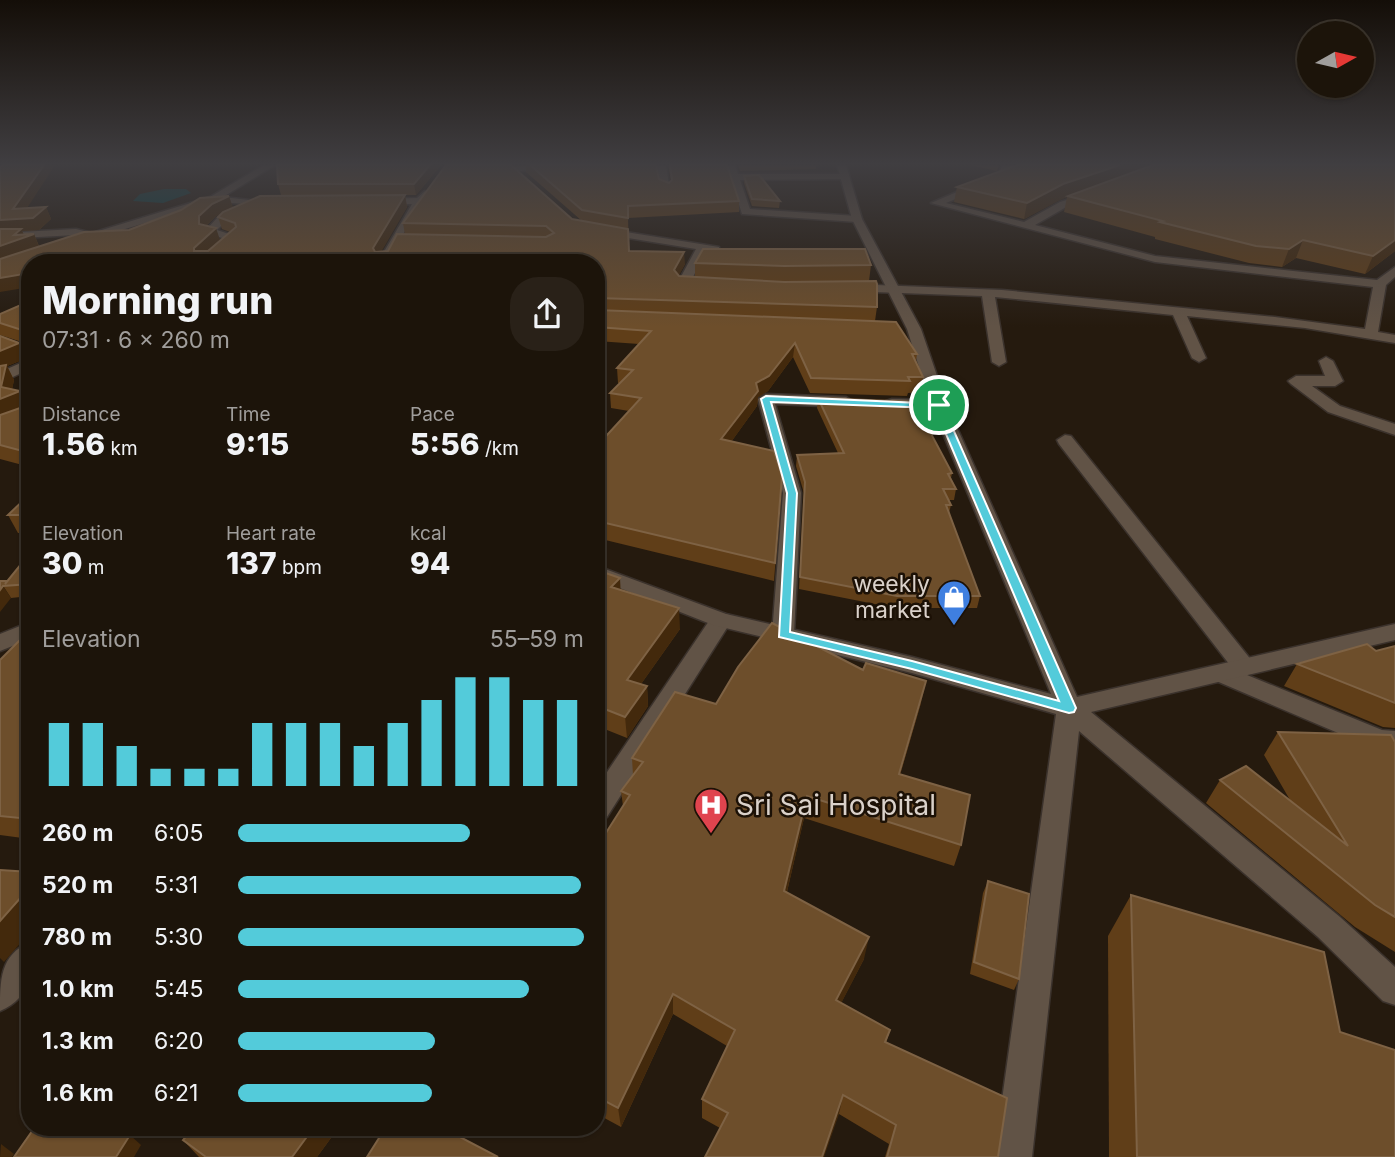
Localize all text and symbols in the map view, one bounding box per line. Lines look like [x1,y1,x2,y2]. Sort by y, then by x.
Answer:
north arrow [1297,21,1374,98]
map controls [1297,21,1374,98]
text: Morning run [42,277,273,323]
button: share [510,277,584,351]
text: 07:31 · 6 × 260 m [42,326,230,354]
pin [909,375,969,435]
icon: arrive [920,386,958,424]
text: Distance [42,403,120,426]
text: Time [226,403,271,426]
text: Pace [410,403,455,426]
text: 1.56 [42,426,105,462]
text: 9:15 [226,426,289,462]
text: 5:56 [410,426,480,462]
text: km [105,437,138,460]
text: /km [480,437,519,460]
text: Elevation [42,522,123,545]
text: Heart rate [226,522,316,545]
text: kcal [410,522,446,545]
text: 30 [42,545,82,581]
text: 137 [226,545,277,581]
text: 94 [410,545,451,581]
text: m [82,556,104,579]
text: bpm [277,556,322,579]
place label: weekly market [854,570,930,624]
shop icon: weekly market [935,578,973,627]
text: Elevation [42,625,141,653]
text: 55–59 m [490,625,584,653]
hospital icon: Sri Sai Hospital [692,786,730,835]
place label: Sri Sai Hospital [736,788,936,822]
text: 260 m [42,819,113,847]
text: 6:05 [154,819,203,847]
text: 520 m [42,871,113,899]
text: 5:31 [154,871,198,899]
text: 780 m [42,923,112,951]
text: 5:30 [154,923,203,951]
text: 1.0 km [42,975,114,1003]
text: 5:45 [154,975,203,1003]
text: 1.3 km [42,1027,114,1055]
text: 6:20 [154,1027,203,1055]
text: 1.6 km [42,1079,114,1107]
text: 6:21 [154,1079,198,1107]

